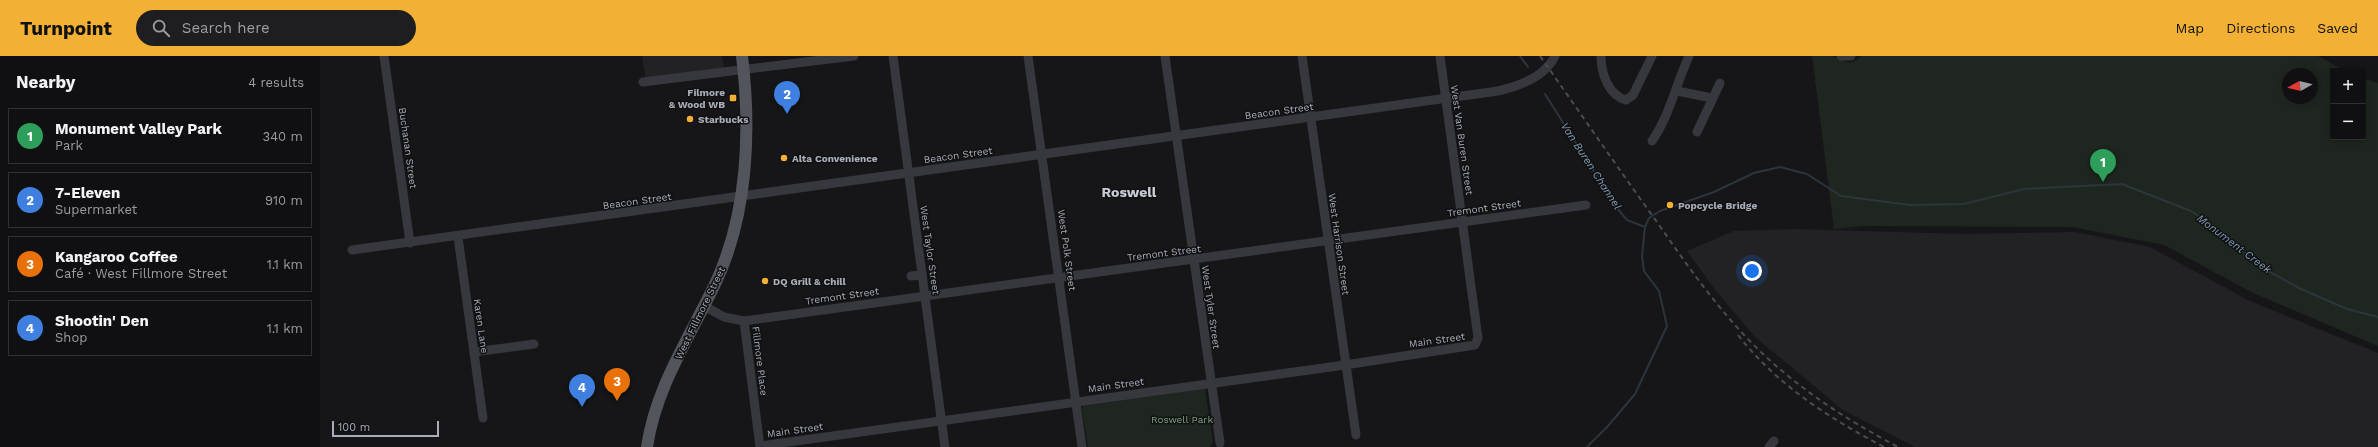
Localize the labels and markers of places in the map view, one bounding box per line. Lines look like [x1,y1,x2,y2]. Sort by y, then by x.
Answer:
pin: 2 [774,81,800,114]
place label: Filmore & Wood WB [669,87,725,110]
marker: Filmore & Wood WB [728,93,738,103]
marker: Starbucks [685,114,695,124]
place label: Starbucks [698,114,749,125]
pin: 1 [2090,149,2116,182]
marker: Alta Convenience [779,153,789,163]
place label: Alta Convenience [792,153,878,164]
marker: Popcycle Bridge [1665,200,1675,210]
place label: Popcycle Bridge [1678,200,1757,211]
marker: DQ Grill & Chill [760,276,770,286]
place label: DQ Grill & Chill [773,276,847,287]
pin: 3 [604,368,630,401]
pin: 4 [569,374,595,407]

